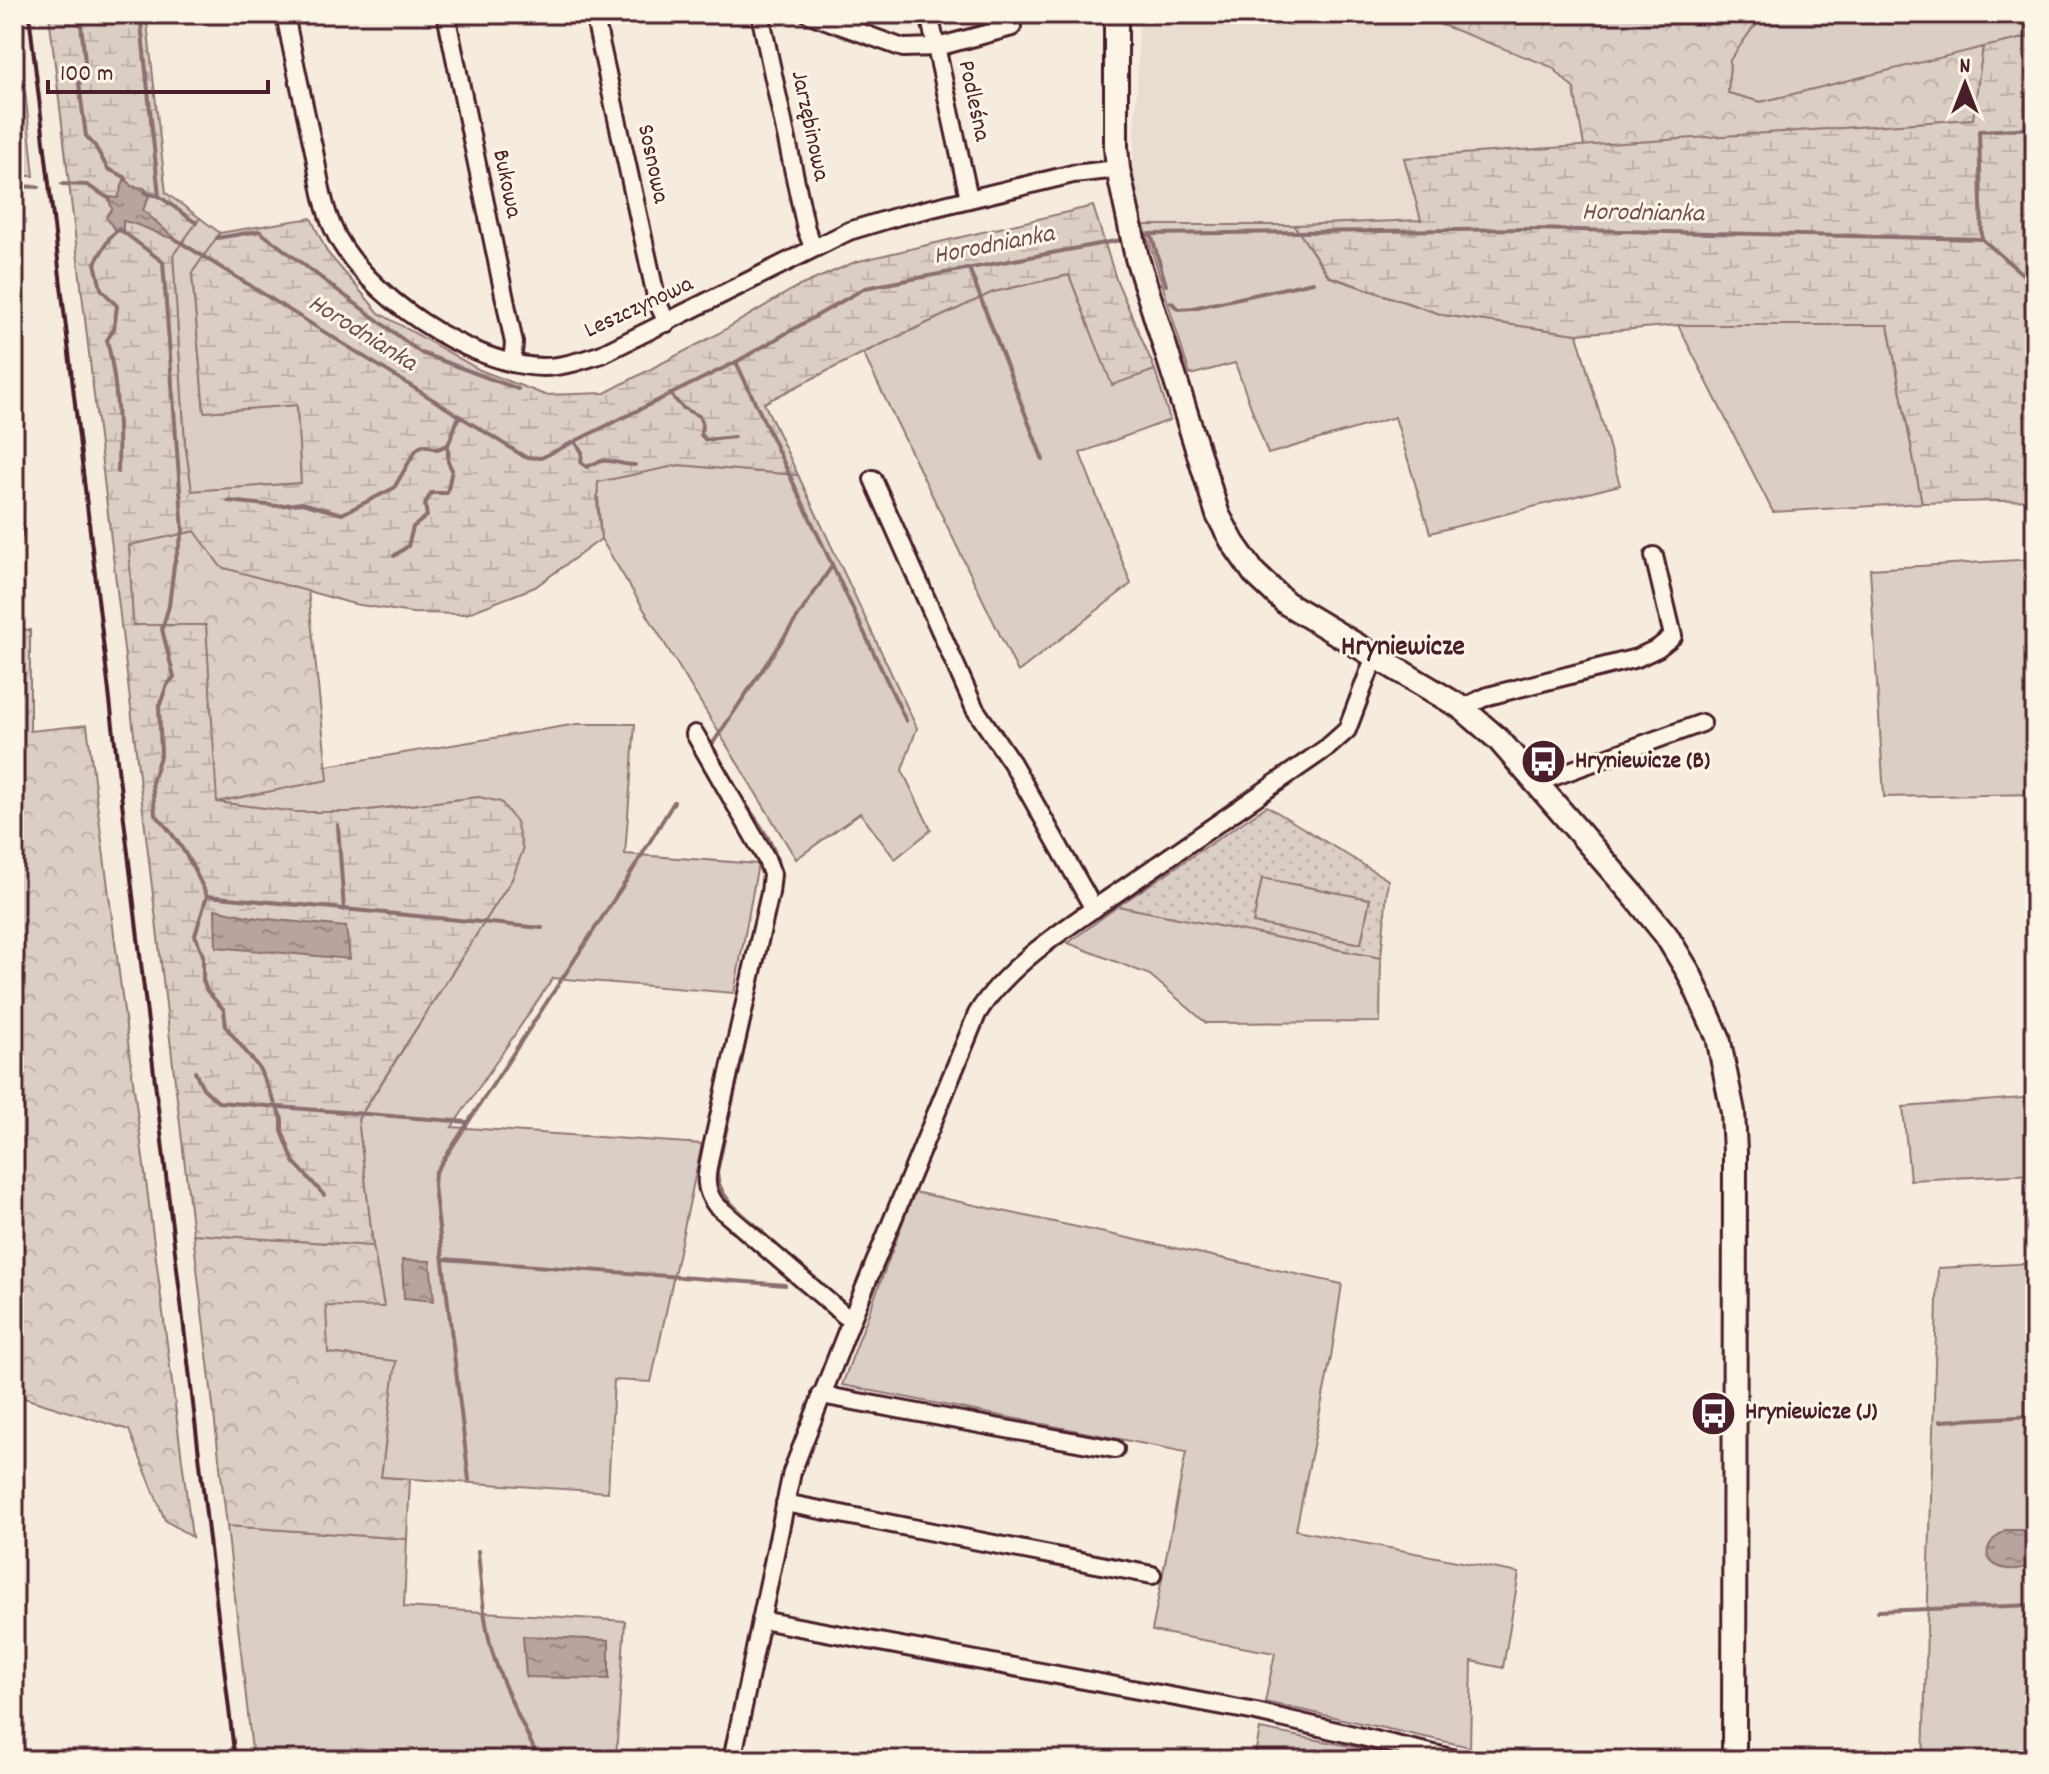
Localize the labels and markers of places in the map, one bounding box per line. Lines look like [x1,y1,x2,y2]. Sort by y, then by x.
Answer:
bus stop icon: Hryniewicze (B) [1520,738,1568,786]
place label: Hryniewicze (B) [1575,745,1710,779]
bus stop icon: Hryniewicze (J) [1690,1389,1738,1437]
place label: Hryniewicze (J) [1745,1396,1877,1430]

